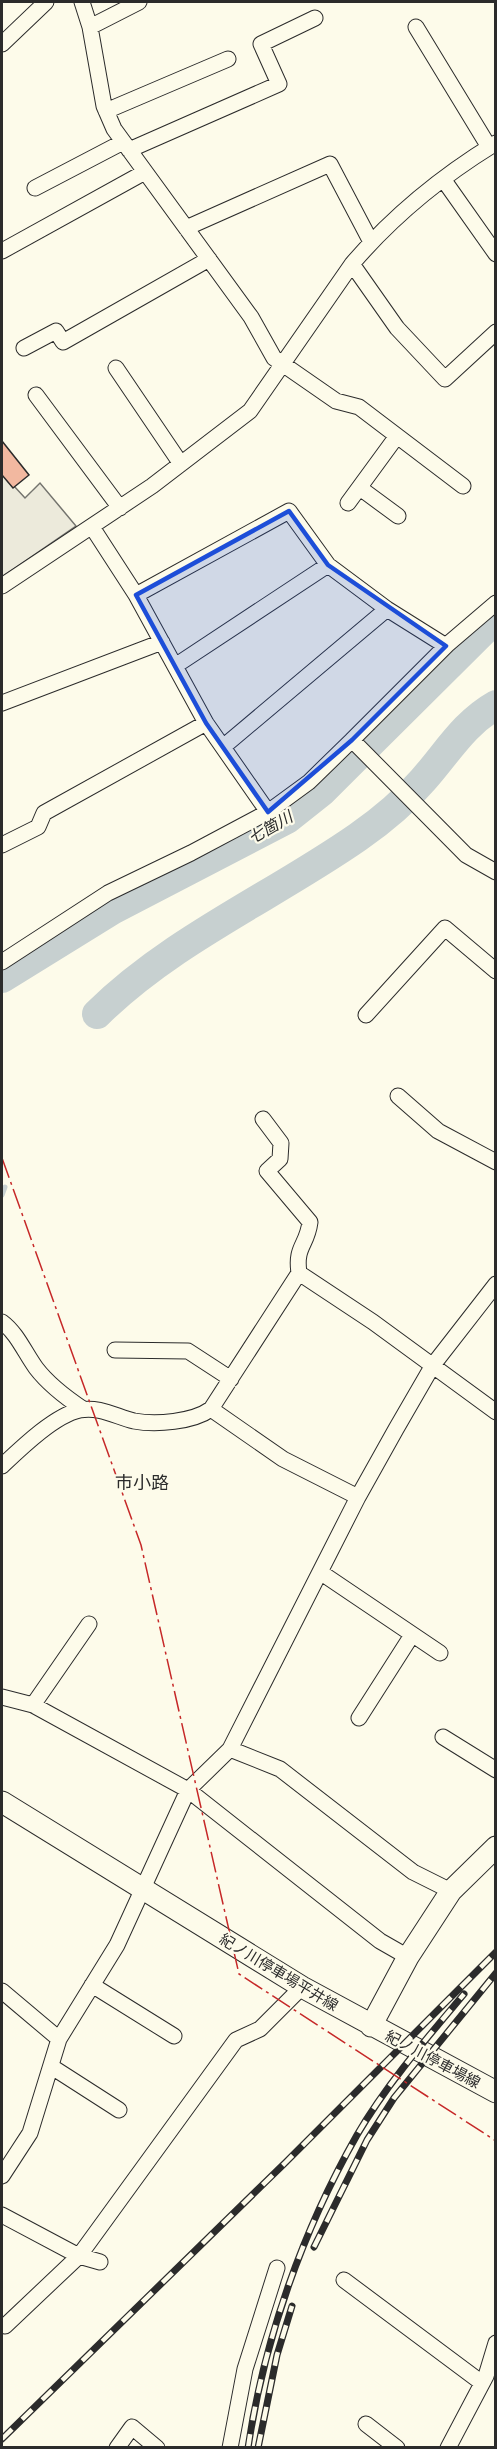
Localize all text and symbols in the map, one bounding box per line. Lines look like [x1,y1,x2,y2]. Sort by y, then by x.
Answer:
water label: 七箇川 [244,805,298,848]
district label: 市小路 [115,1471,169,1494]
street label: 紀ノ川停車場平井線 [216,1929,342,2015]
street label: 紀ノ川停車場線 [382,2026,484,2092]

